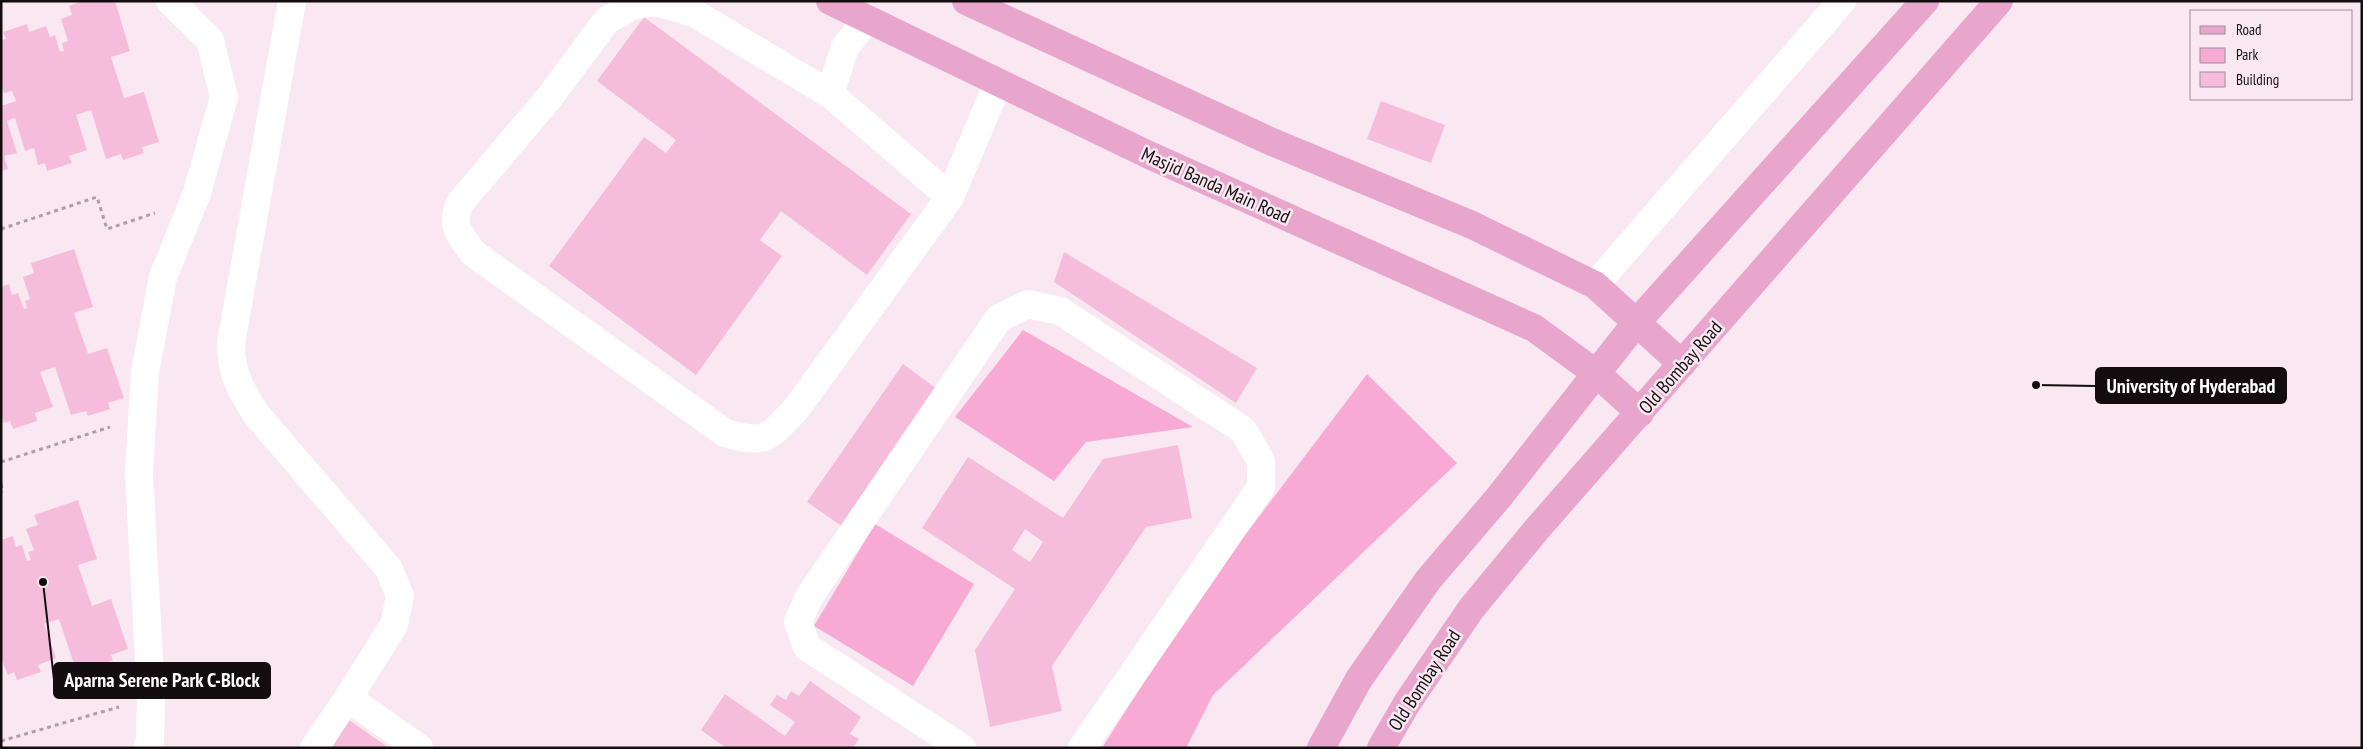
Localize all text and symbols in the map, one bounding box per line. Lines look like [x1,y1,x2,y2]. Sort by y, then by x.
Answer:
legend [2190,10,2353,100]
text: Road [2236,20,2262,39]
text: Park [2236,45,2258,64]
text: Building [2236,70,2279,89]
street label: Masjid Banda Main Road [1138,142,1294,228]
street label: Old Bombay Road [1633,316,1727,418]
callout: University of Hyderabad [2096,368,2286,403]
text: University of Hyderabad [2107,373,2276,399]
street label: Old Bombay Road [1382,625,1466,735]
callout: Aparna Serene Park C-Block [54,663,270,698]
text: Aparna Serene Park C-Block [63,667,260,693]

